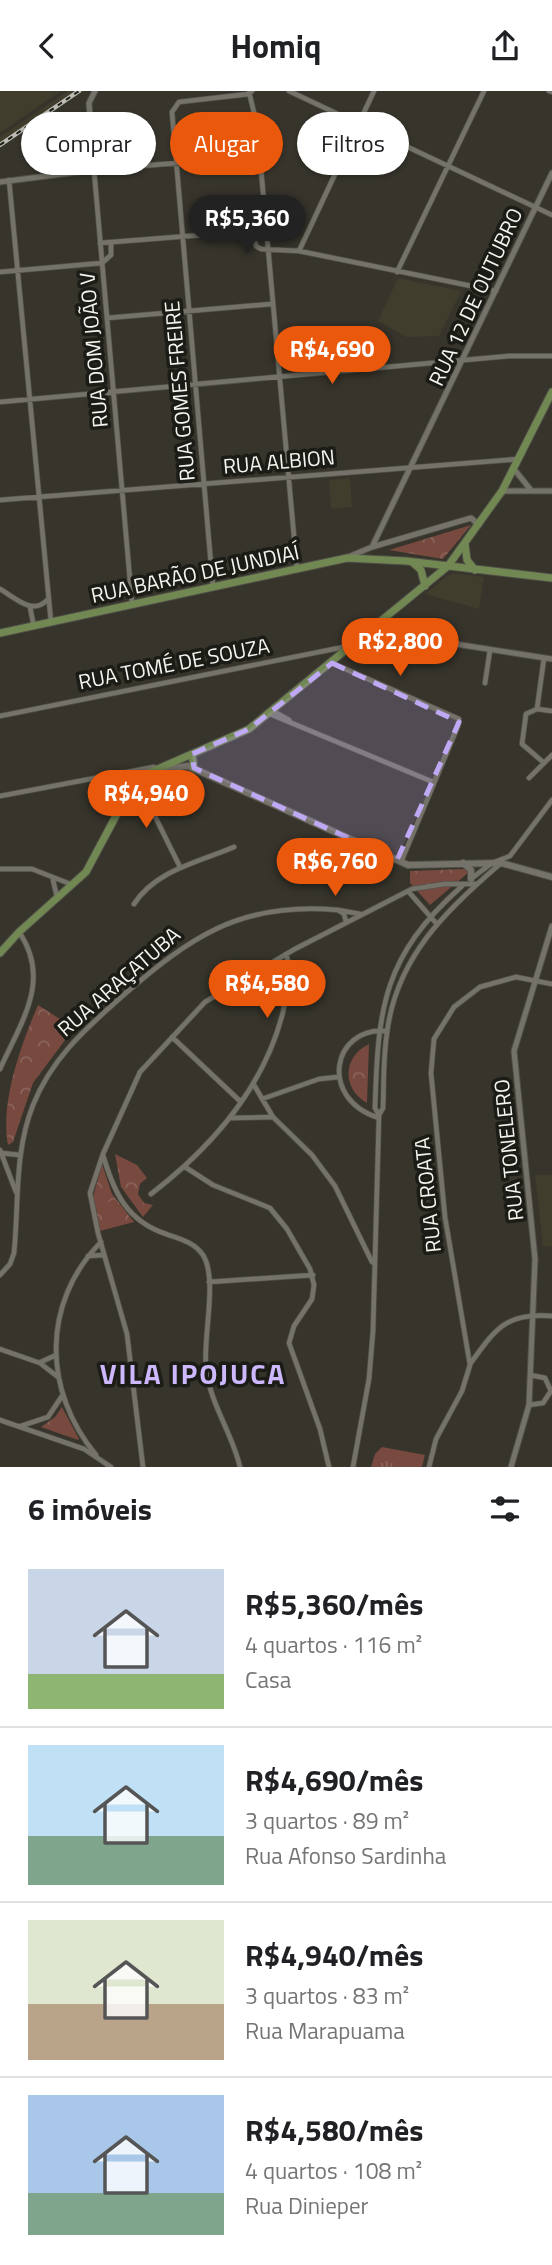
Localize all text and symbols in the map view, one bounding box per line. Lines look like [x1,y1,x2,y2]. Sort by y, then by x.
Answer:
text: Homiq [231,22,321,70]
icon: back [28,27,66,65]
icon: share [486,27,524,65]
chip: Comprar [21,112,156,175]
chip: Alugar [170,112,283,175]
chip: Filtros [297,112,409,175]
pin: R$5,360 [182,195,312,255]
text: R$5,360 [205,200,289,235]
street label: RUA 12 DE OUTUBRO [420,202,530,391]
street label: RUA DOM JOÃO V [70,271,116,429]
street label: RUA GOMES FREIRE [155,300,203,483]
pin: R$4,690 [267,327,397,386]
text: R$4,690 [290,331,374,366]
street label: RUA ALBION [222,440,336,482]
street label: RUA BARÃO DE JUNDIAÍ [88,535,303,611]
pin: R$2,800 [335,619,465,678]
text: R$2,800 [358,623,442,658]
street label: RUA TOMÉ DE SOUZA [75,629,273,697]
pin: R$4,940 [81,771,211,830]
text: R$4,940 [104,775,188,810]
pin: R$6,760 [270,839,400,898]
text: R$6,760 [293,843,377,878]
street label: RUA ARAÇATUBA [50,918,187,1044]
pin: R$4,580 [202,961,332,1020]
text: R$4,580 [225,965,309,1000]
street label: RUA TONELERO [485,1078,531,1222]
street label: RUA CROATA [405,1136,449,1254]
district label: VILA IPOJUCA [100,1352,286,1395]
text: 6 imóveis [28,1486,152,1532]
icon: filters [486,1490,524,1528]
text: R$5,360/mês [245,1581,423,1627]
icon: home [84,1597,168,1681]
text: 4 quartos · 116 m² [245,1627,422,1662]
text: Casa [245,1662,291,1697]
text: R$4,690/mês [245,1757,423,1803]
icon: home [84,1773,168,1857]
text: 3 quartos · 89 m² [245,1803,409,1838]
text: Rua Afonso Sardinha [245,1838,446,1873]
text: R$4,940/mês [245,1932,423,1978]
icon: home [84,1948,168,2032]
text: 3 quartos · 83 m² [245,1978,409,2013]
text: Rua Marapuama [245,2013,405,2048]
text: R$4,580/mês [245,2107,423,2153]
icon: home [84,2123,168,2207]
text: 4 quartos · 108 m² [245,2153,422,2188]
text: Rua Dinieper [245,2188,368,2223]

